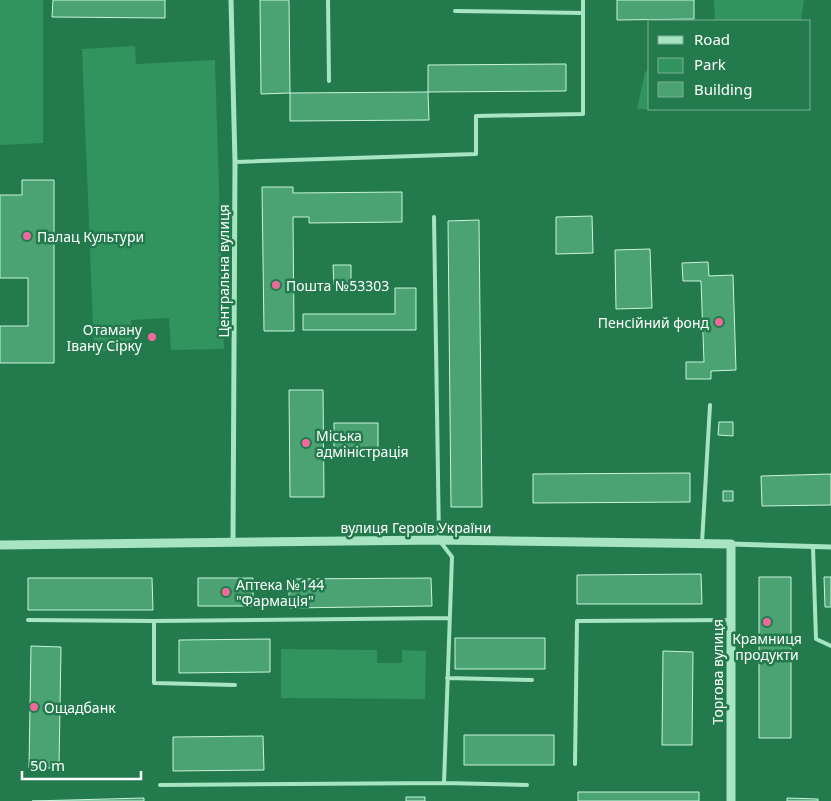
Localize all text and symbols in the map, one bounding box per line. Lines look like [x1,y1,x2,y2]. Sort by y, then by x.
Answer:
legend [648,20,811,110]
text: Road [694,29,730,49]
text: Park [694,54,726,74]
text: Building [694,79,752,99]
street label: Центральна вулиця [214,204,233,338]
place label: Палац Культури [37,227,144,246]
marker: Палац Культури [21,230,33,242]
place label: Пошта №53303 [286,276,389,295]
marker: Пошта №53303 [270,279,282,291]
place label: Пенсійний фонд [598,313,709,332]
marker: Пенсійний фонд [713,316,725,328]
place label: Отаману Iвану Сiрку [67,320,143,355]
marker: Отаману Iвану Сiрку [146,331,158,343]
place label: Мiська адмiнicтрацiя [316,426,409,461]
marker: Мiська адмiнicтрацiя [300,437,312,449]
street label: вулиця Героїв України [341,518,491,537]
place label: Аптека №144 "Фармація" [236,575,324,610]
marker: Аптека №144 "Фармація" [220,586,232,598]
marker: Крамниця продукти [761,616,773,628]
street label: Торгова вулиця [708,619,727,725]
place label: Крамниця продукти [732,629,802,664]
place label: Ощадбанк [44,698,116,717]
marker: Ощадбанк [28,701,40,713]
scale bar [22,748,141,780]
text: 50 m [30,755,65,775]

